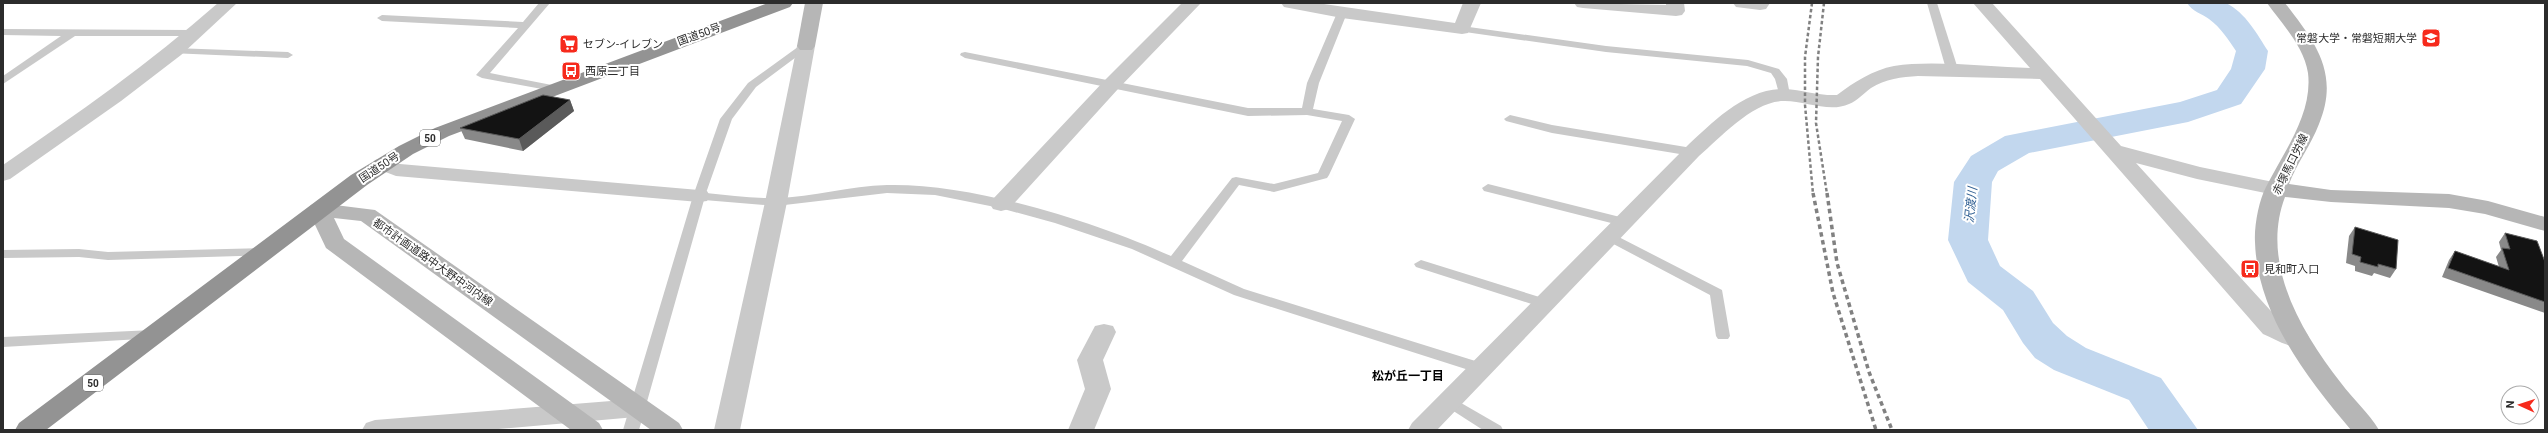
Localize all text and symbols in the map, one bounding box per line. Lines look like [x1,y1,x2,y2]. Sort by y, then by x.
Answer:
street label: 国道50号 [676,21,723,48]
school or university icon: 常磐大学・常磐短期大学 [2420,27,2442,49]
place label: 常磐大学・常磐短期大学 [2296,32,2417,45]
supermarket icon: セブン-イレブン [558,33,580,55]
place label: セブン-イレブン [583,38,663,51]
bus stop icon: 西原二丁目 [560,60,582,82]
place label: 西原二丁目 [585,65,640,78]
road number: 50 [420,130,440,146]
street label: 赤塚馬口労線 [2270,132,2311,197]
street label: 国道50号 [357,150,402,185]
water label: 沢渡川 [1962,184,1980,224]
street label: 都市計画道路中大野中河内線 [370,216,495,309]
bus stop icon: 見和町入口 [2239,258,2261,280]
place label: 見和町入口 [2264,263,2319,276]
district label: 松が丘一丁目 [1372,369,1444,383]
road number: 50 [83,375,103,391]
north arrow [2500,385,2540,425]
text: N [2504,400,2517,409]

